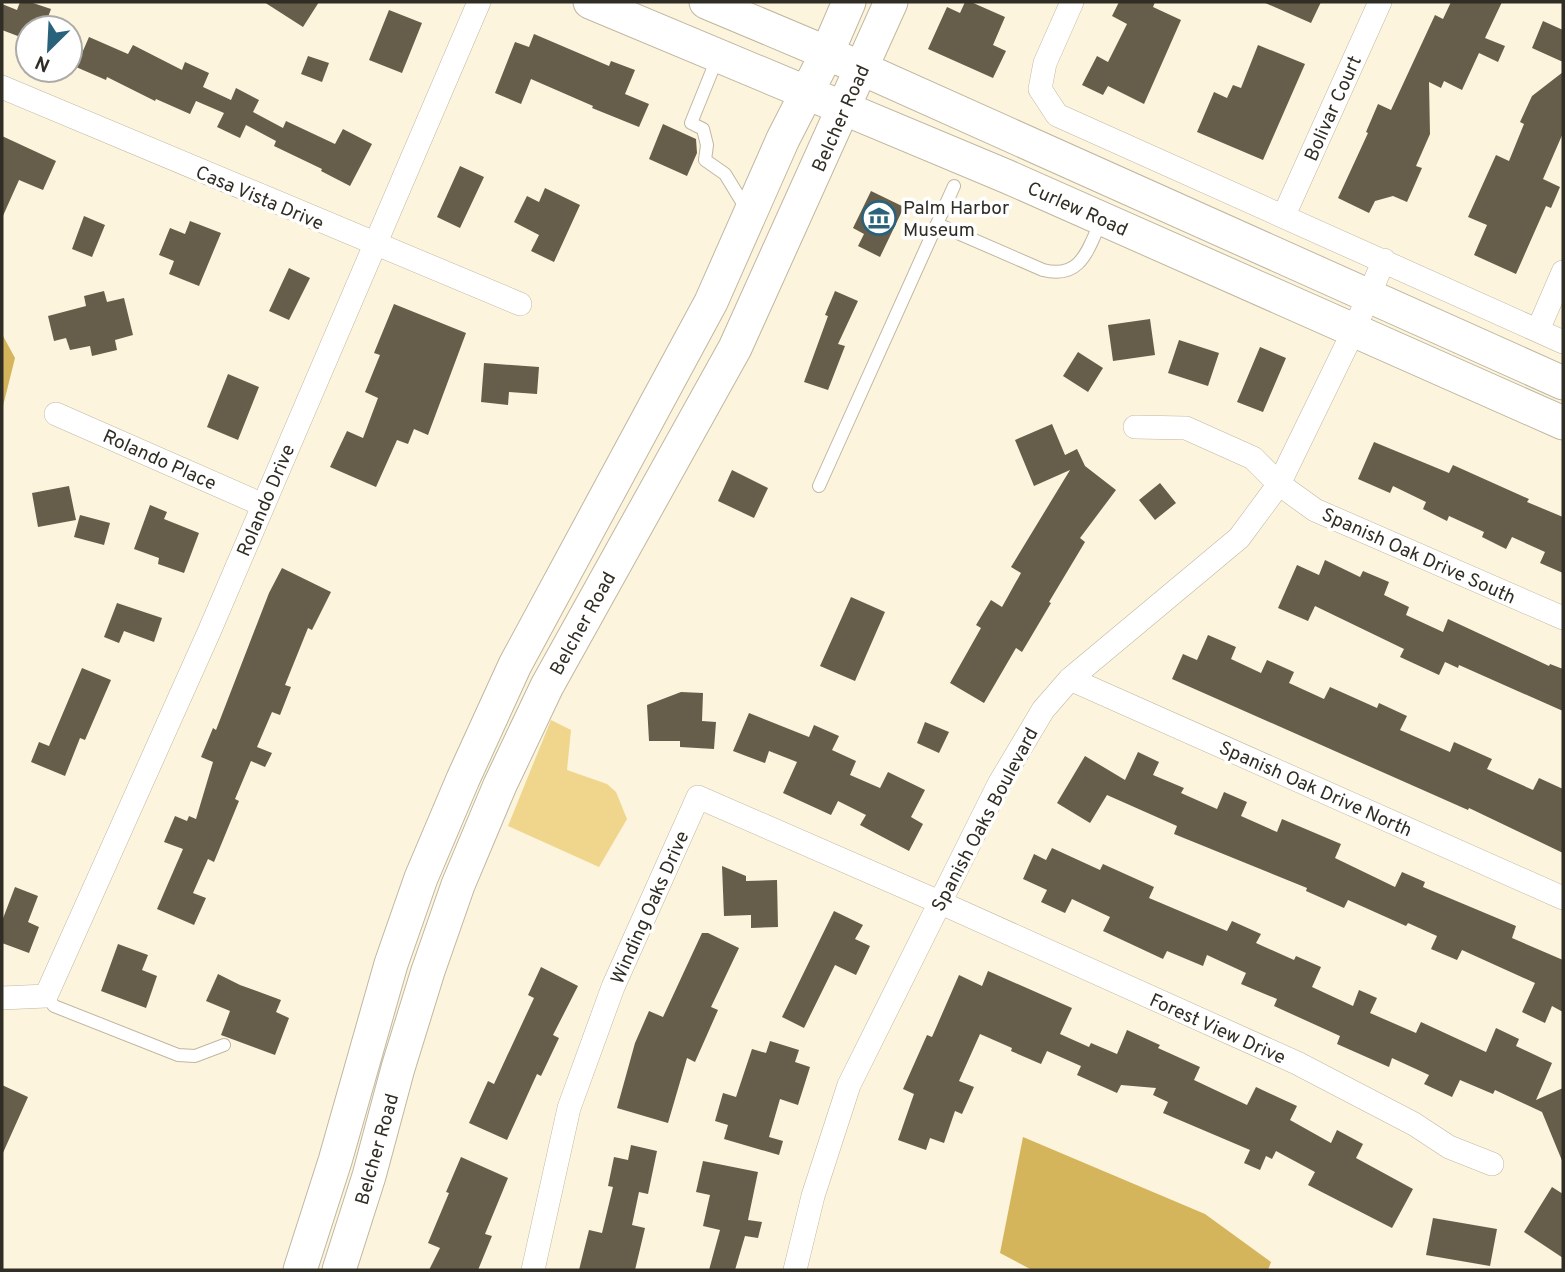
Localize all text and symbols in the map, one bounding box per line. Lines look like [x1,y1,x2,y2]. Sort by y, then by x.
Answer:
north arrow [14,14,84,84]
text: N [32,49,54,76]
street label: Bolivar Court [1300,52,1368,165]
street label: Belcher Road [808,62,876,176]
street label: Casa Vista Drive [191,161,327,237]
street label: Curlew Road [1023,177,1131,243]
place label: Palm Harbor Museum [903,197,1010,243]
museum icon: Palm Harbor Museum [860,199,898,237]
street label: Rolando Place [99,425,220,497]
street label: Rolando Drive [232,441,301,561]
street label: Spanish Oak Drive South [1318,503,1519,610]
street label: Belcher Road [545,568,622,680]
street label: Spanish Oaks Boulevard [927,724,1044,916]
street label: Spanish Oak Drive North [1215,736,1416,843]
street label: Winding Oaks Drive [606,828,695,988]
street label: Forest View Drive [1145,989,1289,1071]
street label: Belcher Road [351,1091,405,1208]

